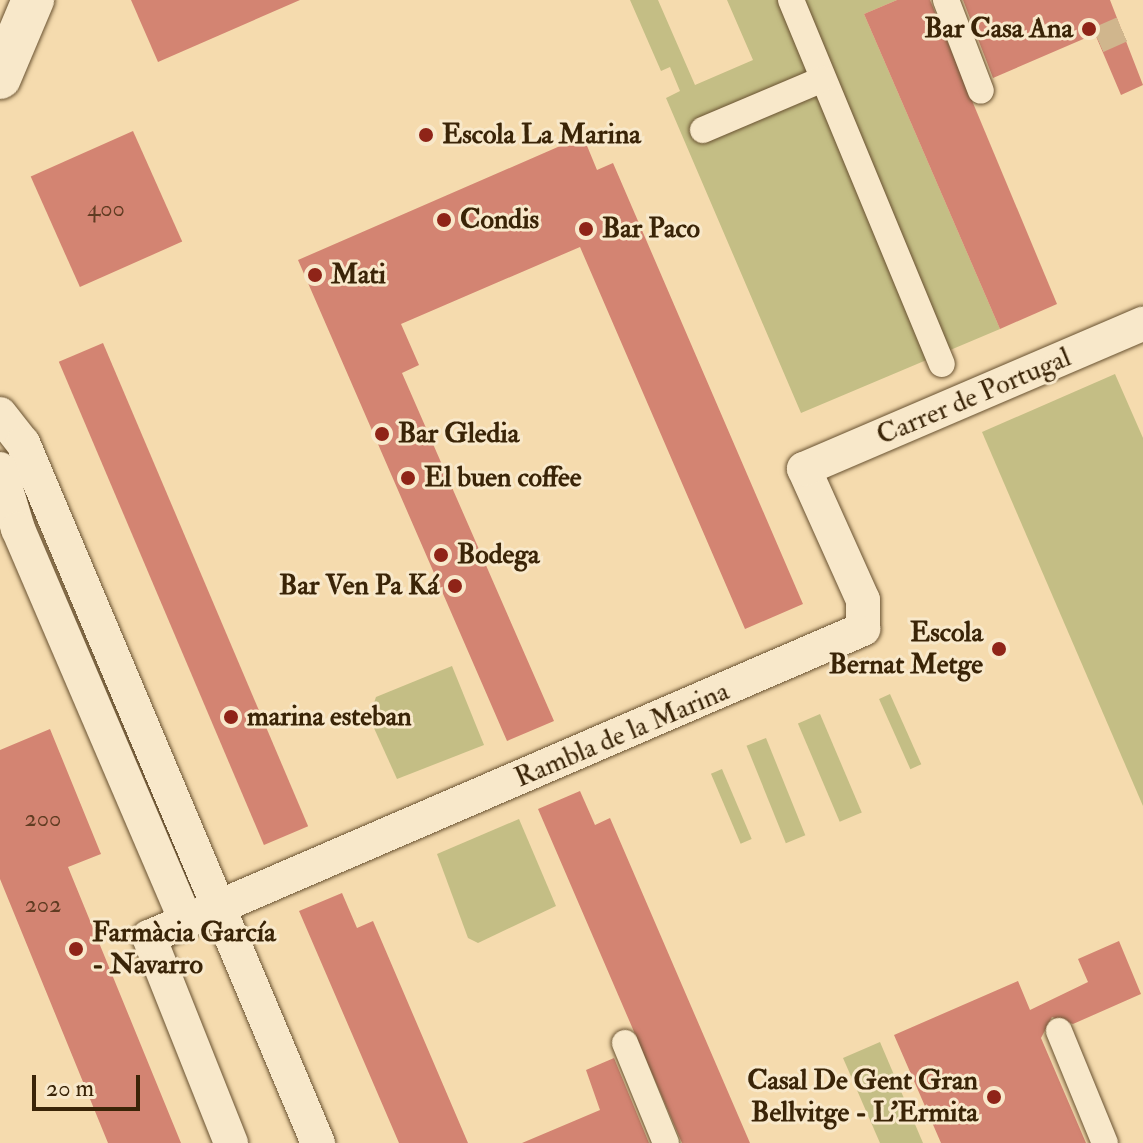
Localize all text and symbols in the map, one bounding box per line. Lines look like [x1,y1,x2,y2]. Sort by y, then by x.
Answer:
place label: Bar Casa Ana [924,12,1073,46]
marker: Bar Casa Ana [1080,20,1098,38]
place label: Escola La Marina [442,118,641,152]
marker: Escola La Marina [417,126,435,144]
house number: 400 [87,195,125,223]
place label: Condis [460,203,539,237]
marker: Condis [435,211,453,229]
place label: Bar Paco [602,212,700,246]
marker: Bar Paco [577,220,595,238]
place label: Mati [331,258,386,292]
marker: Mati [306,266,324,284]
street label: Carrer de Portugal [872,341,1076,453]
place label: Bar Gledia [398,417,519,451]
marker: Bar Gledia [373,425,391,443]
place label: El buen coffee [424,461,581,495]
marker: El buen coffee [399,469,417,487]
place label: Bodega [457,538,540,572]
marker: Bodega [432,546,450,564]
place label: Bar Ven Pa Ká [279,569,439,603]
marker: Bar Ven Pa Ká [446,577,464,595]
place label: Escola Bernat Metge [829,616,983,682]
marker: Escola Bernat Metge [990,640,1008,658]
street label: Rambla de la Marina [510,675,734,795]
place label: marina esteban [247,700,412,734]
marker: marina esteban [222,708,240,726]
house number: 200 [25,805,61,833]
house number: 202 [25,891,61,919]
place label: Farmàcia García - Navarro [92,916,276,982]
marker: Farmàcia García - Navarro [67,940,85,958]
scale bar [36,1059,144,1109]
place label: Casal De Gent Gran Bellvitge - L'Ermita [747,1064,978,1130]
text: 20 m [46,1073,94,1104]
marker: Casal De Gent Gran Bellvitge - L'Ermita [985,1088,1003,1106]

